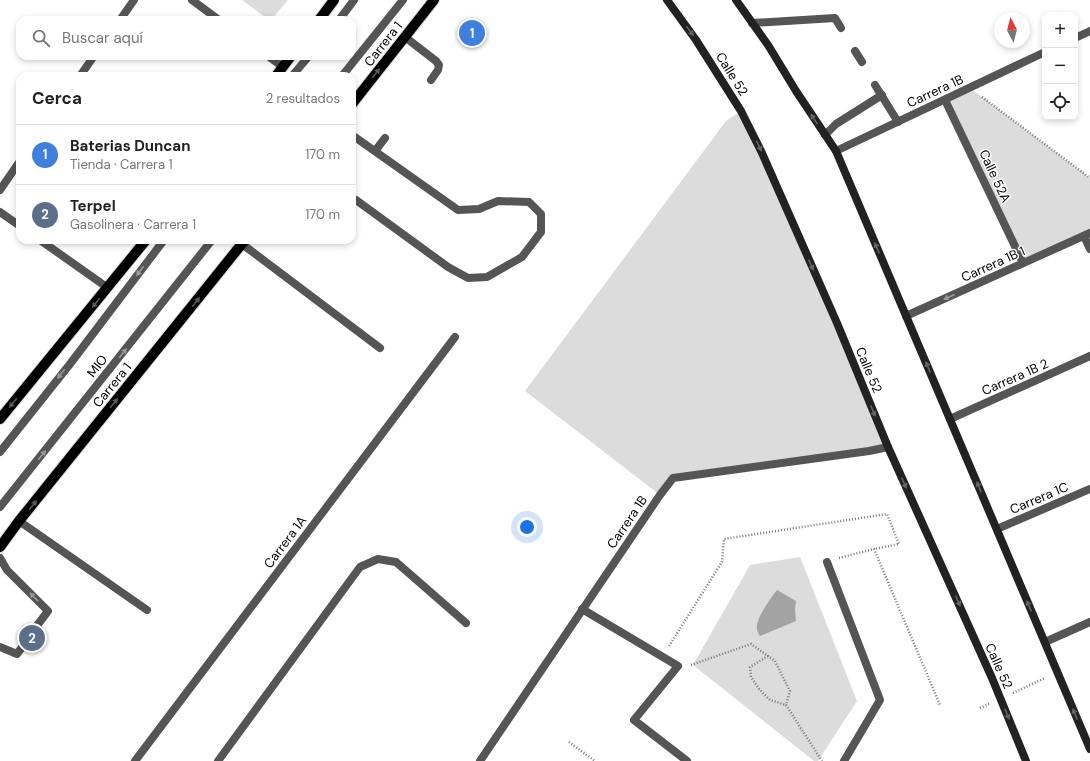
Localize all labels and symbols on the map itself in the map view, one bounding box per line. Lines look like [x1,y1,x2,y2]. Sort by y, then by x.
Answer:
north arrow [994,12,1030,48]
street label: Carrera 1 [360,18,406,70]
pin: 1 [459,18,485,48]
one-way arrow [686,26,694,37]
street label: Calle 52 [712,49,752,99]
one-way arrow [372,68,381,79]
street label: Carrera 1B [904,70,966,111]
one-way arrow [810,114,818,124]
one-way arrow [755,141,762,152]
street label: Calle 52A [975,147,1015,206]
one-way arrow [873,241,879,253]
street label: Carrera 1B 1 [959,242,1027,286]
one-way arrow [809,260,815,272]
one-way arrow [136,266,144,276]
one-way arrow [944,294,955,300]
one-way arrow [191,297,200,308]
one-way arrow [91,298,100,309]
street label: Calle 52 [852,344,886,396]
one-way arrow [118,347,127,358]
street label: MIO [83,351,111,381]
street label: Carrera 1B 2 [979,355,1051,399]
street label: Carrera 1 [89,359,135,411]
one-way arrow [924,361,930,373]
one-way arrow [57,369,66,380]
one-way arrow [8,398,17,409]
one-way arrow [110,398,119,409]
one-way arrow [871,405,877,417]
one-way arrow [38,449,46,460]
one-way arrow [902,477,908,489]
street label: Carrera 1C [1007,478,1071,518]
one-way arrow [975,480,981,492]
street label: Carrera 1B [603,492,651,552]
one-way arrow [28,499,37,510]
street label: Carrera 1A [260,512,310,572]
your location [517,517,537,537]
one-way arrow [29,592,39,602]
one-way arrow [955,596,961,608]
one-way arrow [1026,600,1032,612]
pin: 2 [19,623,45,653]
street label: Calle 52 [981,641,1017,691]
one-way arrow [1004,708,1010,720]
one-way arrow [1072,708,1078,719]

